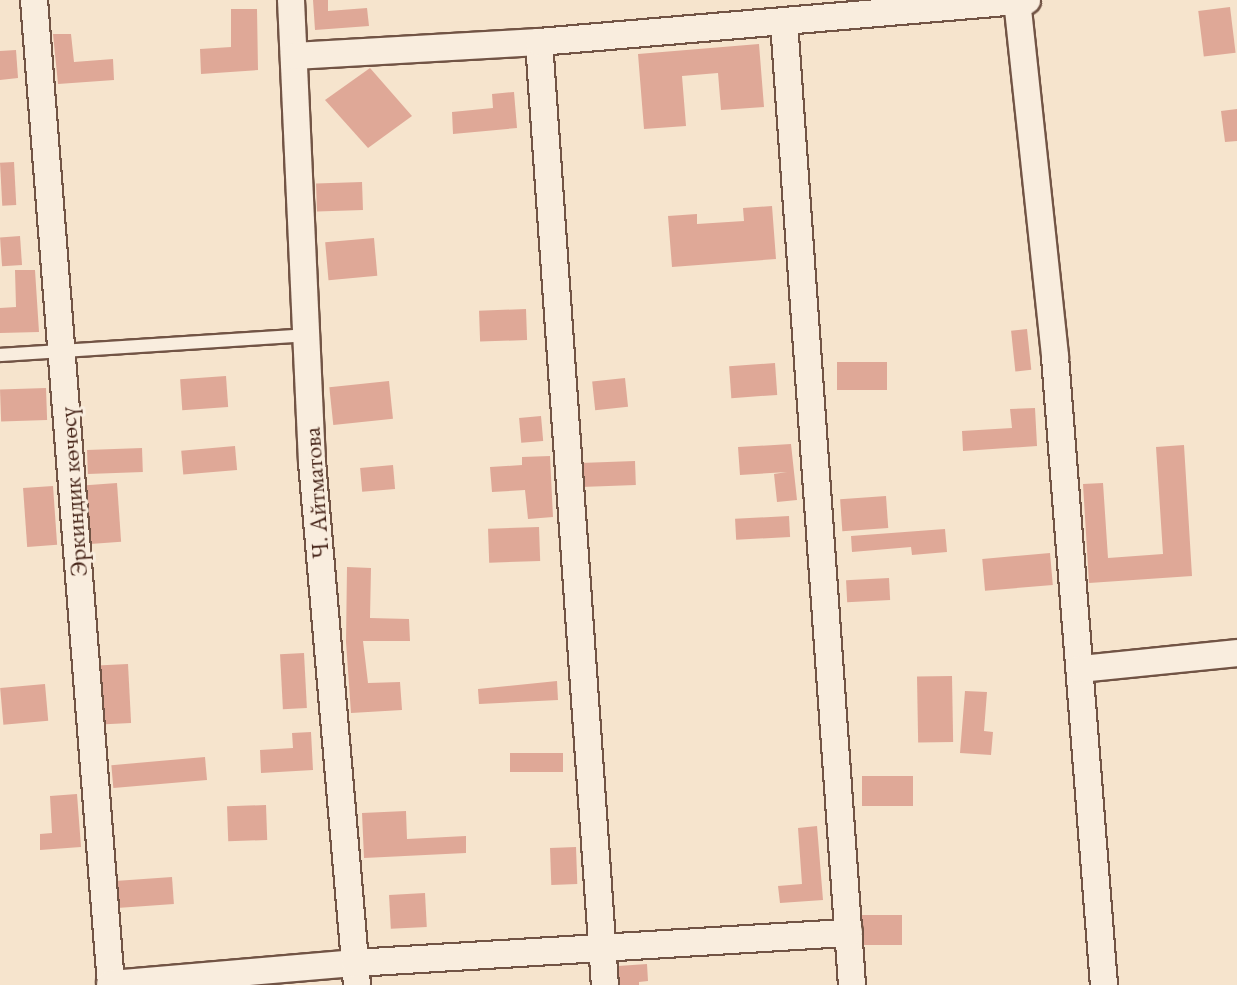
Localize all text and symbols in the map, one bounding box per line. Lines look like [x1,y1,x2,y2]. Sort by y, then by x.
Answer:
street label: Эркиндик көчөсү [53,406,93,578]
street label: Ч. Айтматова [297,426,335,560]

